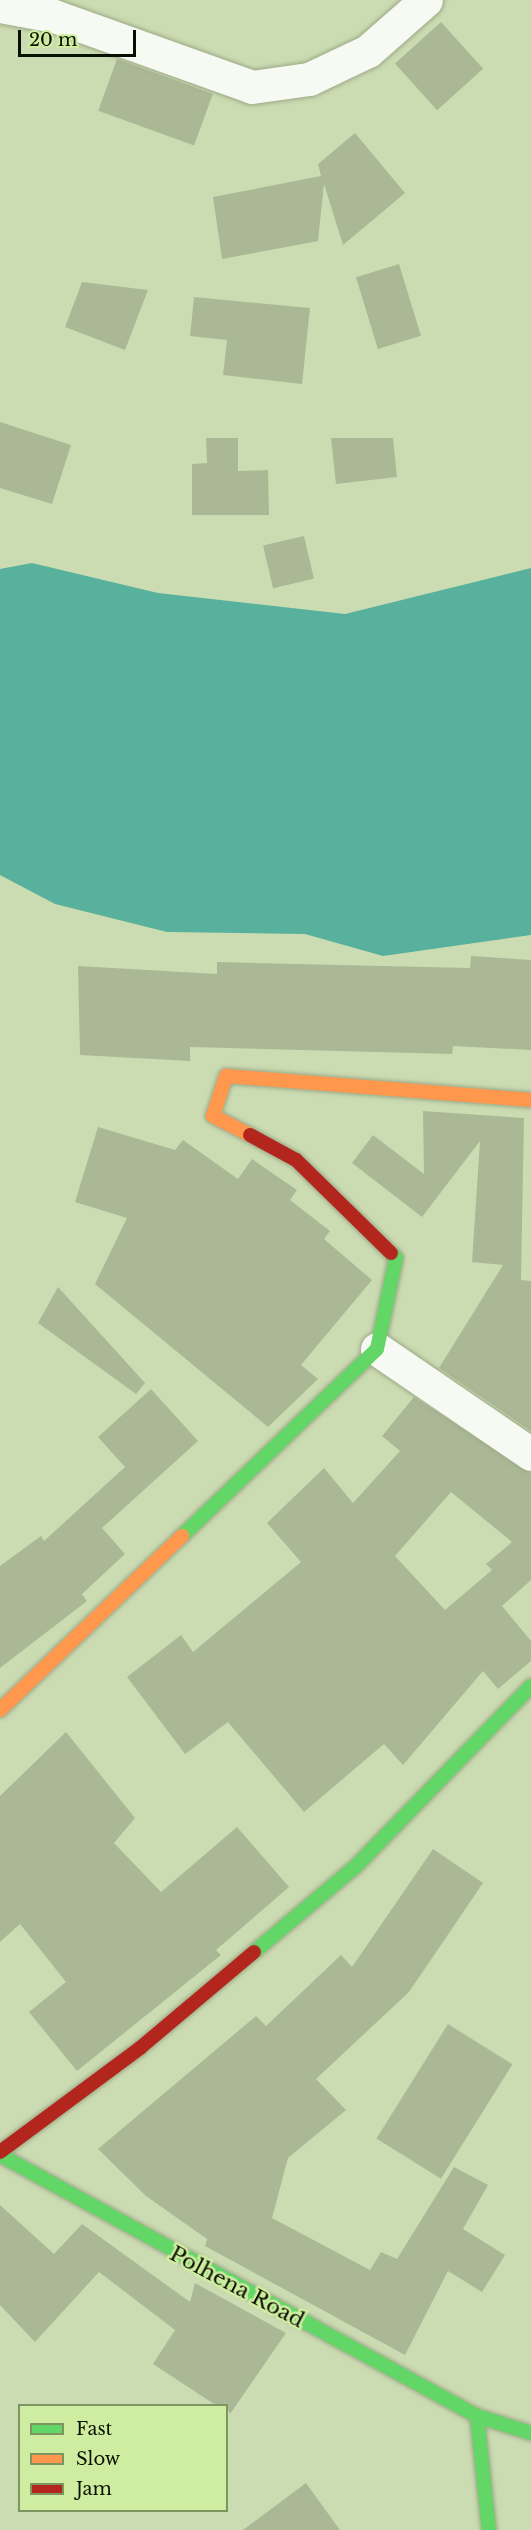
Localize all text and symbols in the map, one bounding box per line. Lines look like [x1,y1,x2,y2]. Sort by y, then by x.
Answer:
scale bar [21,18,140,56]
text: 20 m [29,29,77,51]
street label: Polhena Road [165,2241,309,2333]
legend [18,2404,228,2512]
text: Fast [76,2418,112,2440]
text: Slow [76,2448,120,2470]
text: Jam [76,2478,112,2500]

